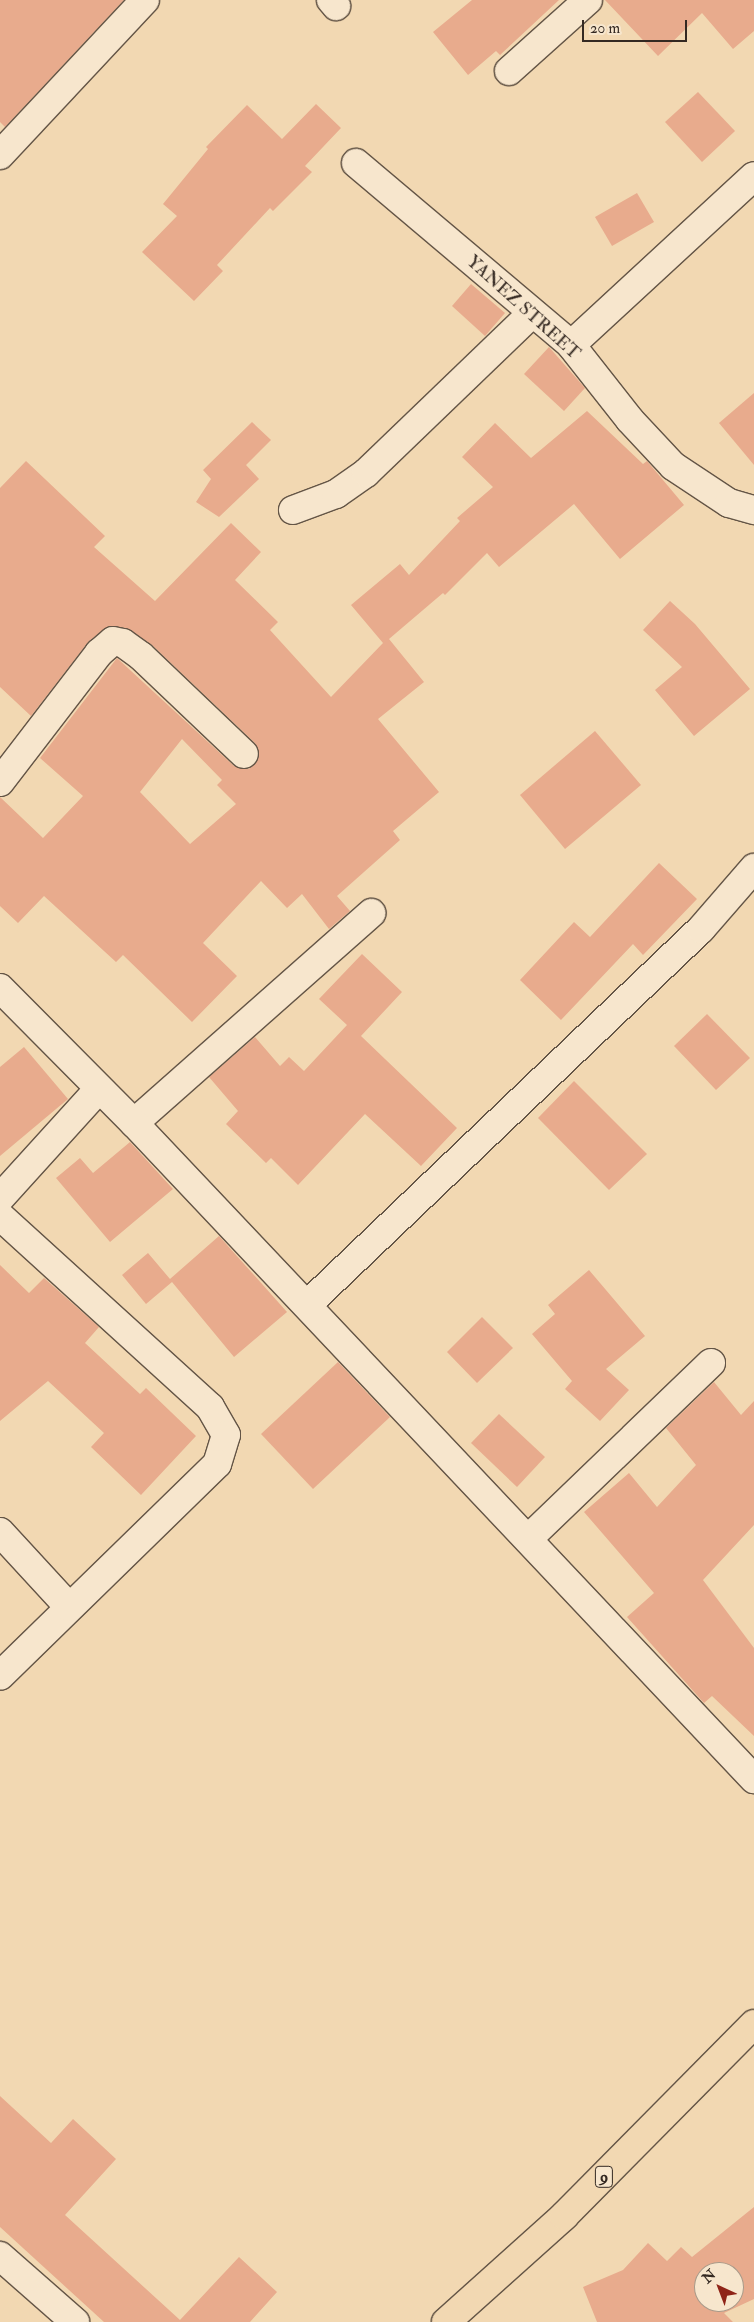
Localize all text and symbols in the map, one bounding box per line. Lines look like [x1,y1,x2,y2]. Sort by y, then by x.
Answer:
scale bar [584,10,689,42]
text: 20 m [590,19,620,38]
street label: YANEZ STREET [462,251,584,365]
road number: 9 [594,2164,614,2190]
north arrow [694,2262,744,2312]
text: N [699,2266,719,2287]

